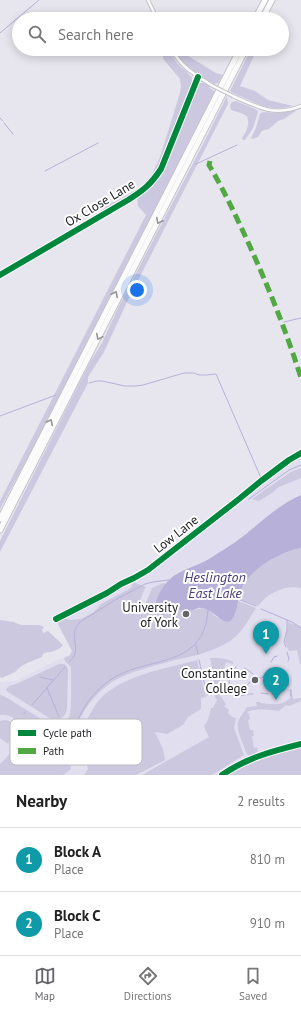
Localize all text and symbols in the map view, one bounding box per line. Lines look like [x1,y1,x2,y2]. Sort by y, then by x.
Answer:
search box [12,12,289,56]
icon: search [26,23,48,45]
text: Search here [58,25,134,44]
street label: Ox Close Lane [62,175,138,231]
one-way arrow [156,217,163,224]
your location [127,280,147,300]
one-way arrow [110,290,118,298]
one-way arrow [97,332,104,340]
one-way arrow [45,419,53,426]
street label: Low Lane [150,511,202,557]
water label: Heslington East Lake [184,568,246,602]
place label: University of York [122,599,179,631]
marker: University of York [181,609,191,619]
pin: 1 [253,621,279,654]
place label: Constantine College [181,665,247,697]
pin: 2 [263,667,289,700]
marker: Constantine College [250,675,260,685]
legend [10,719,142,765]
text: Cycle path [43,726,92,740]
text: Path [43,744,64,758]
text: Nearby [16,790,67,812]
text: 2 results [237,793,285,810]
text: Block A [54,842,101,861]
text: 1 [25,851,33,868]
text: 810 m [250,851,285,868]
text: Place [54,861,84,878]
text: Block C [54,906,101,925]
text: 2 [25,915,33,932]
text: 910 m [250,915,285,932]
text: Place [54,925,84,942]
tab: Map [34,965,56,1003]
tab: Directions [124,965,171,1003]
tab: Saved [239,965,267,1003]

